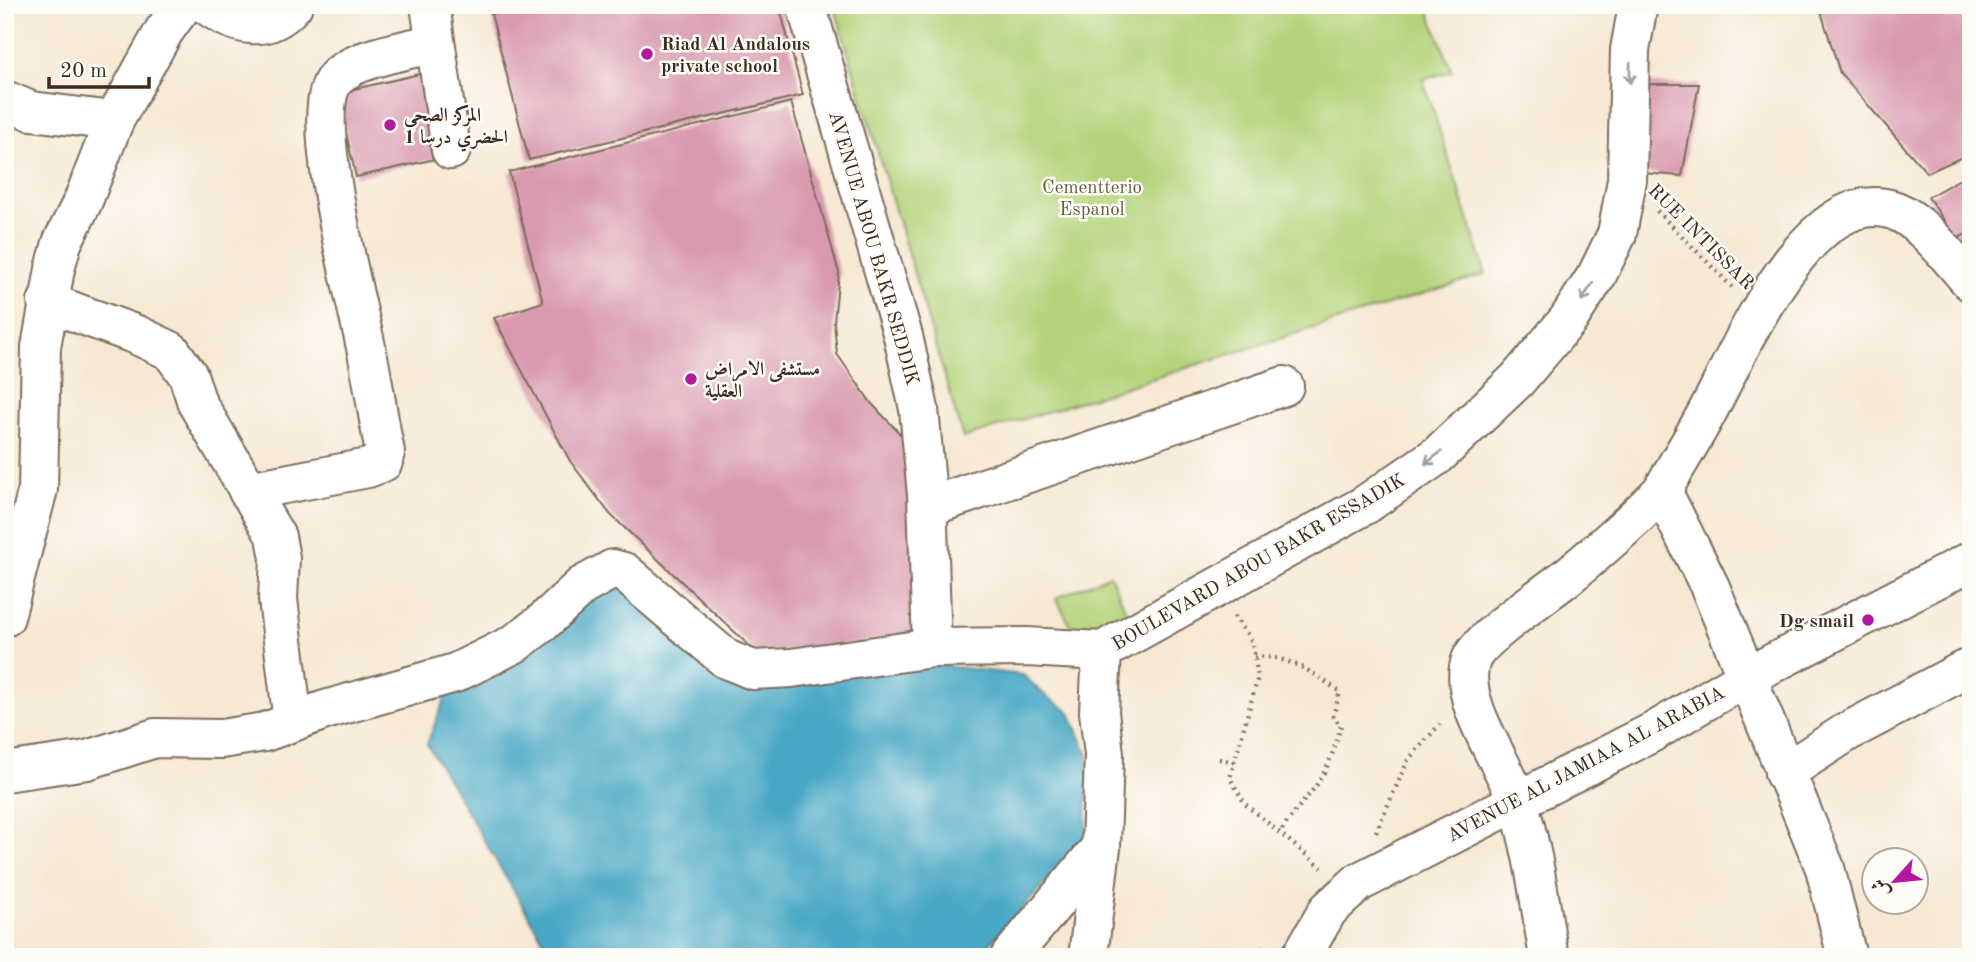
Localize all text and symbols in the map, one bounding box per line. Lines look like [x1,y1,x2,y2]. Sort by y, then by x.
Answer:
place label: Riad Al Andalous private school [661,36,810,77]
scale bar [49,46,149,90]
marker: Riad Al Andalous private school [639,46,655,62]
text: 20 m [60,61,107,82]
one-way arrow [1623,61,1636,84]
place label: المركز الصحي الحضري درسا 1 [404,104,508,152]
street label: AVENUE ABOU BAKR SEDDIK [824,110,921,388]
marker: المركز الصحي الحضري درسا 1 [382,117,398,133]
park label: Cementterio Espanol [1042,179,1142,220]
street label: RUE INTISSAR [1644,181,1757,294]
one-way arrow [1579,281,1593,301]
place label: مستشفى الامراض العقلية [705,359,820,402]
marker: مستشفى الامراض العقلية [683,371,699,387]
one-way arrow [1424,451,1443,466]
street label: BOULEVARD ABOU BAKR ESSADIK [1110,471,1409,655]
marker: Dg smail [1860,612,1876,628]
place label: Dg smail [1779,613,1854,632]
street label: AVENUE AL JAMIAA AL ARABIA [1444,684,1728,847]
north arrow [1860,846,1930,916]
text: ش [1869,875,1895,900]

